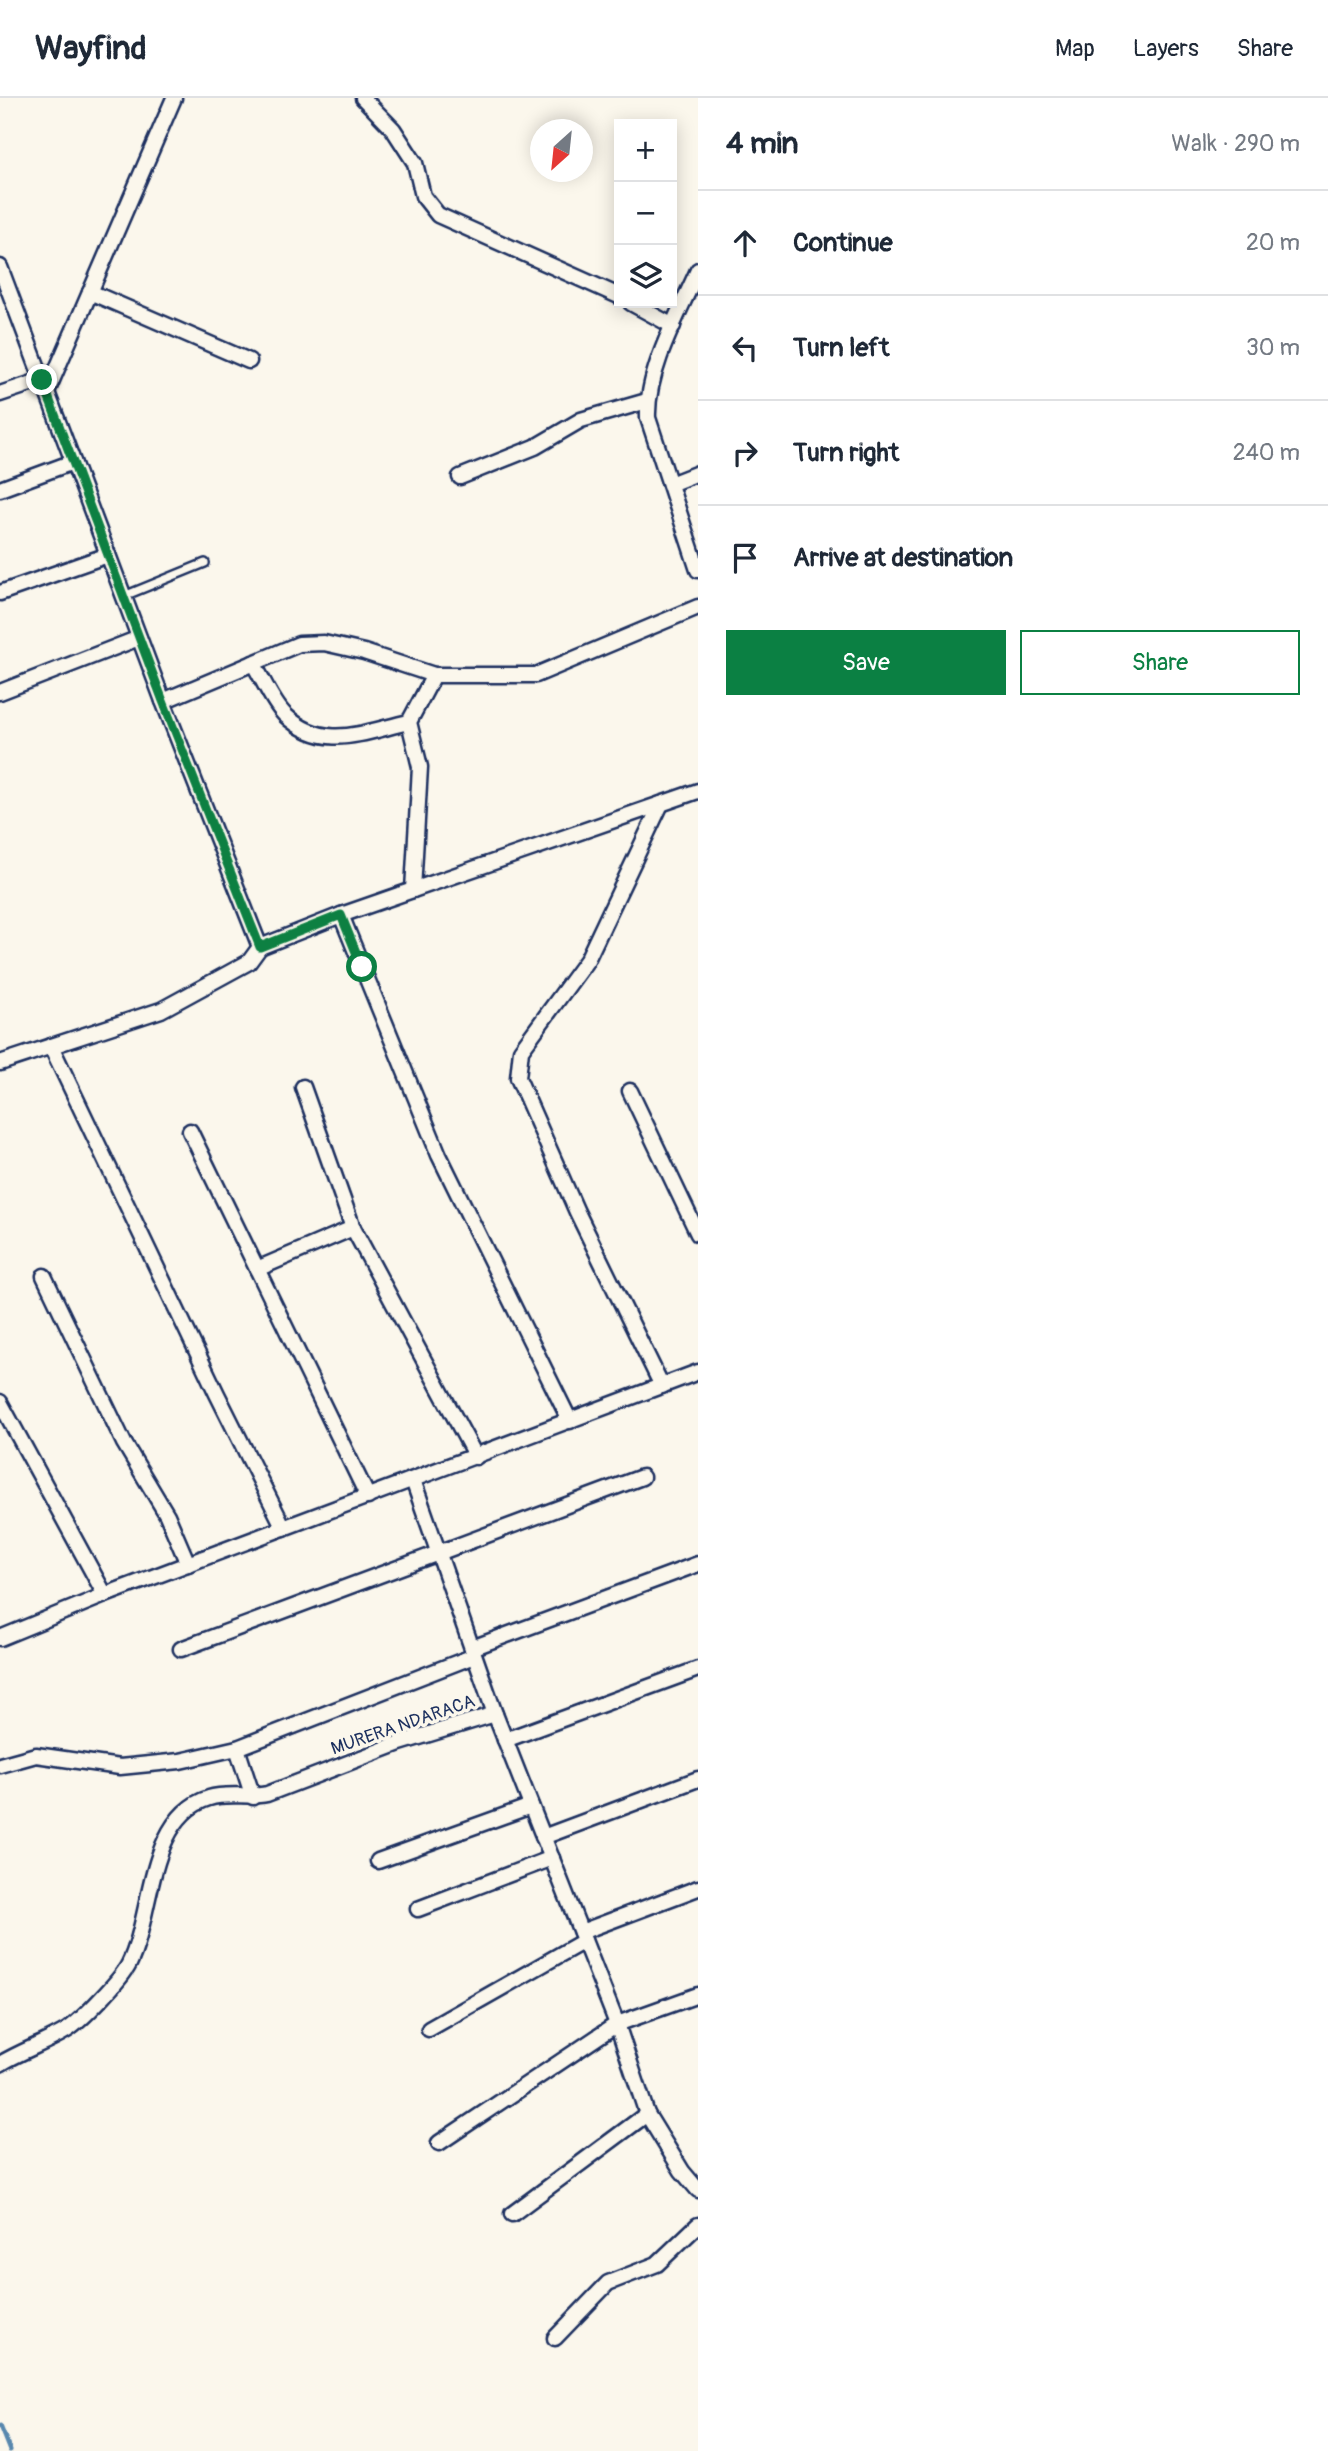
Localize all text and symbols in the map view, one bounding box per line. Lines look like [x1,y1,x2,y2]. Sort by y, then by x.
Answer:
text: Wayfind [35,28,147,69]
text: Map [1055,34,1095,63]
text: Layers [1133,34,1199,63]
text: Share [1237,34,1293,63]
north arrow [530,119,593,182]
map controls [614,119,677,308]
button: + [614,119,677,182]
text: 4 min [726,125,799,162]
text: Walk · 290 m [1171,129,1300,158]
button: − [614,182,677,245]
icon: ahead [726,224,764,262]
text: Continue [793,227,893,259]
text: 20 m [1246,228,1300,257]
button: layers [614,245,677,308]
icon: left [726,329,764,367]
text: Turn left [793,332,889,364]
text: 30 m [1246,333,1300,362]
route end [26,364,57,395]
icon: right [726,434,764,472]
text: Turn right [793,437,899,469]
text: 240 m [1233,438,1300,467]
icon: arrive [726,539,764,577]
text: Arrive at destination [793,542,1013,574]
button: Save [726,630,1006,695]
button: Share [1020,630,1300,695]
route start [346,951,377,982]
street label: MURERA NDARACA [328,1689,478,1760]

